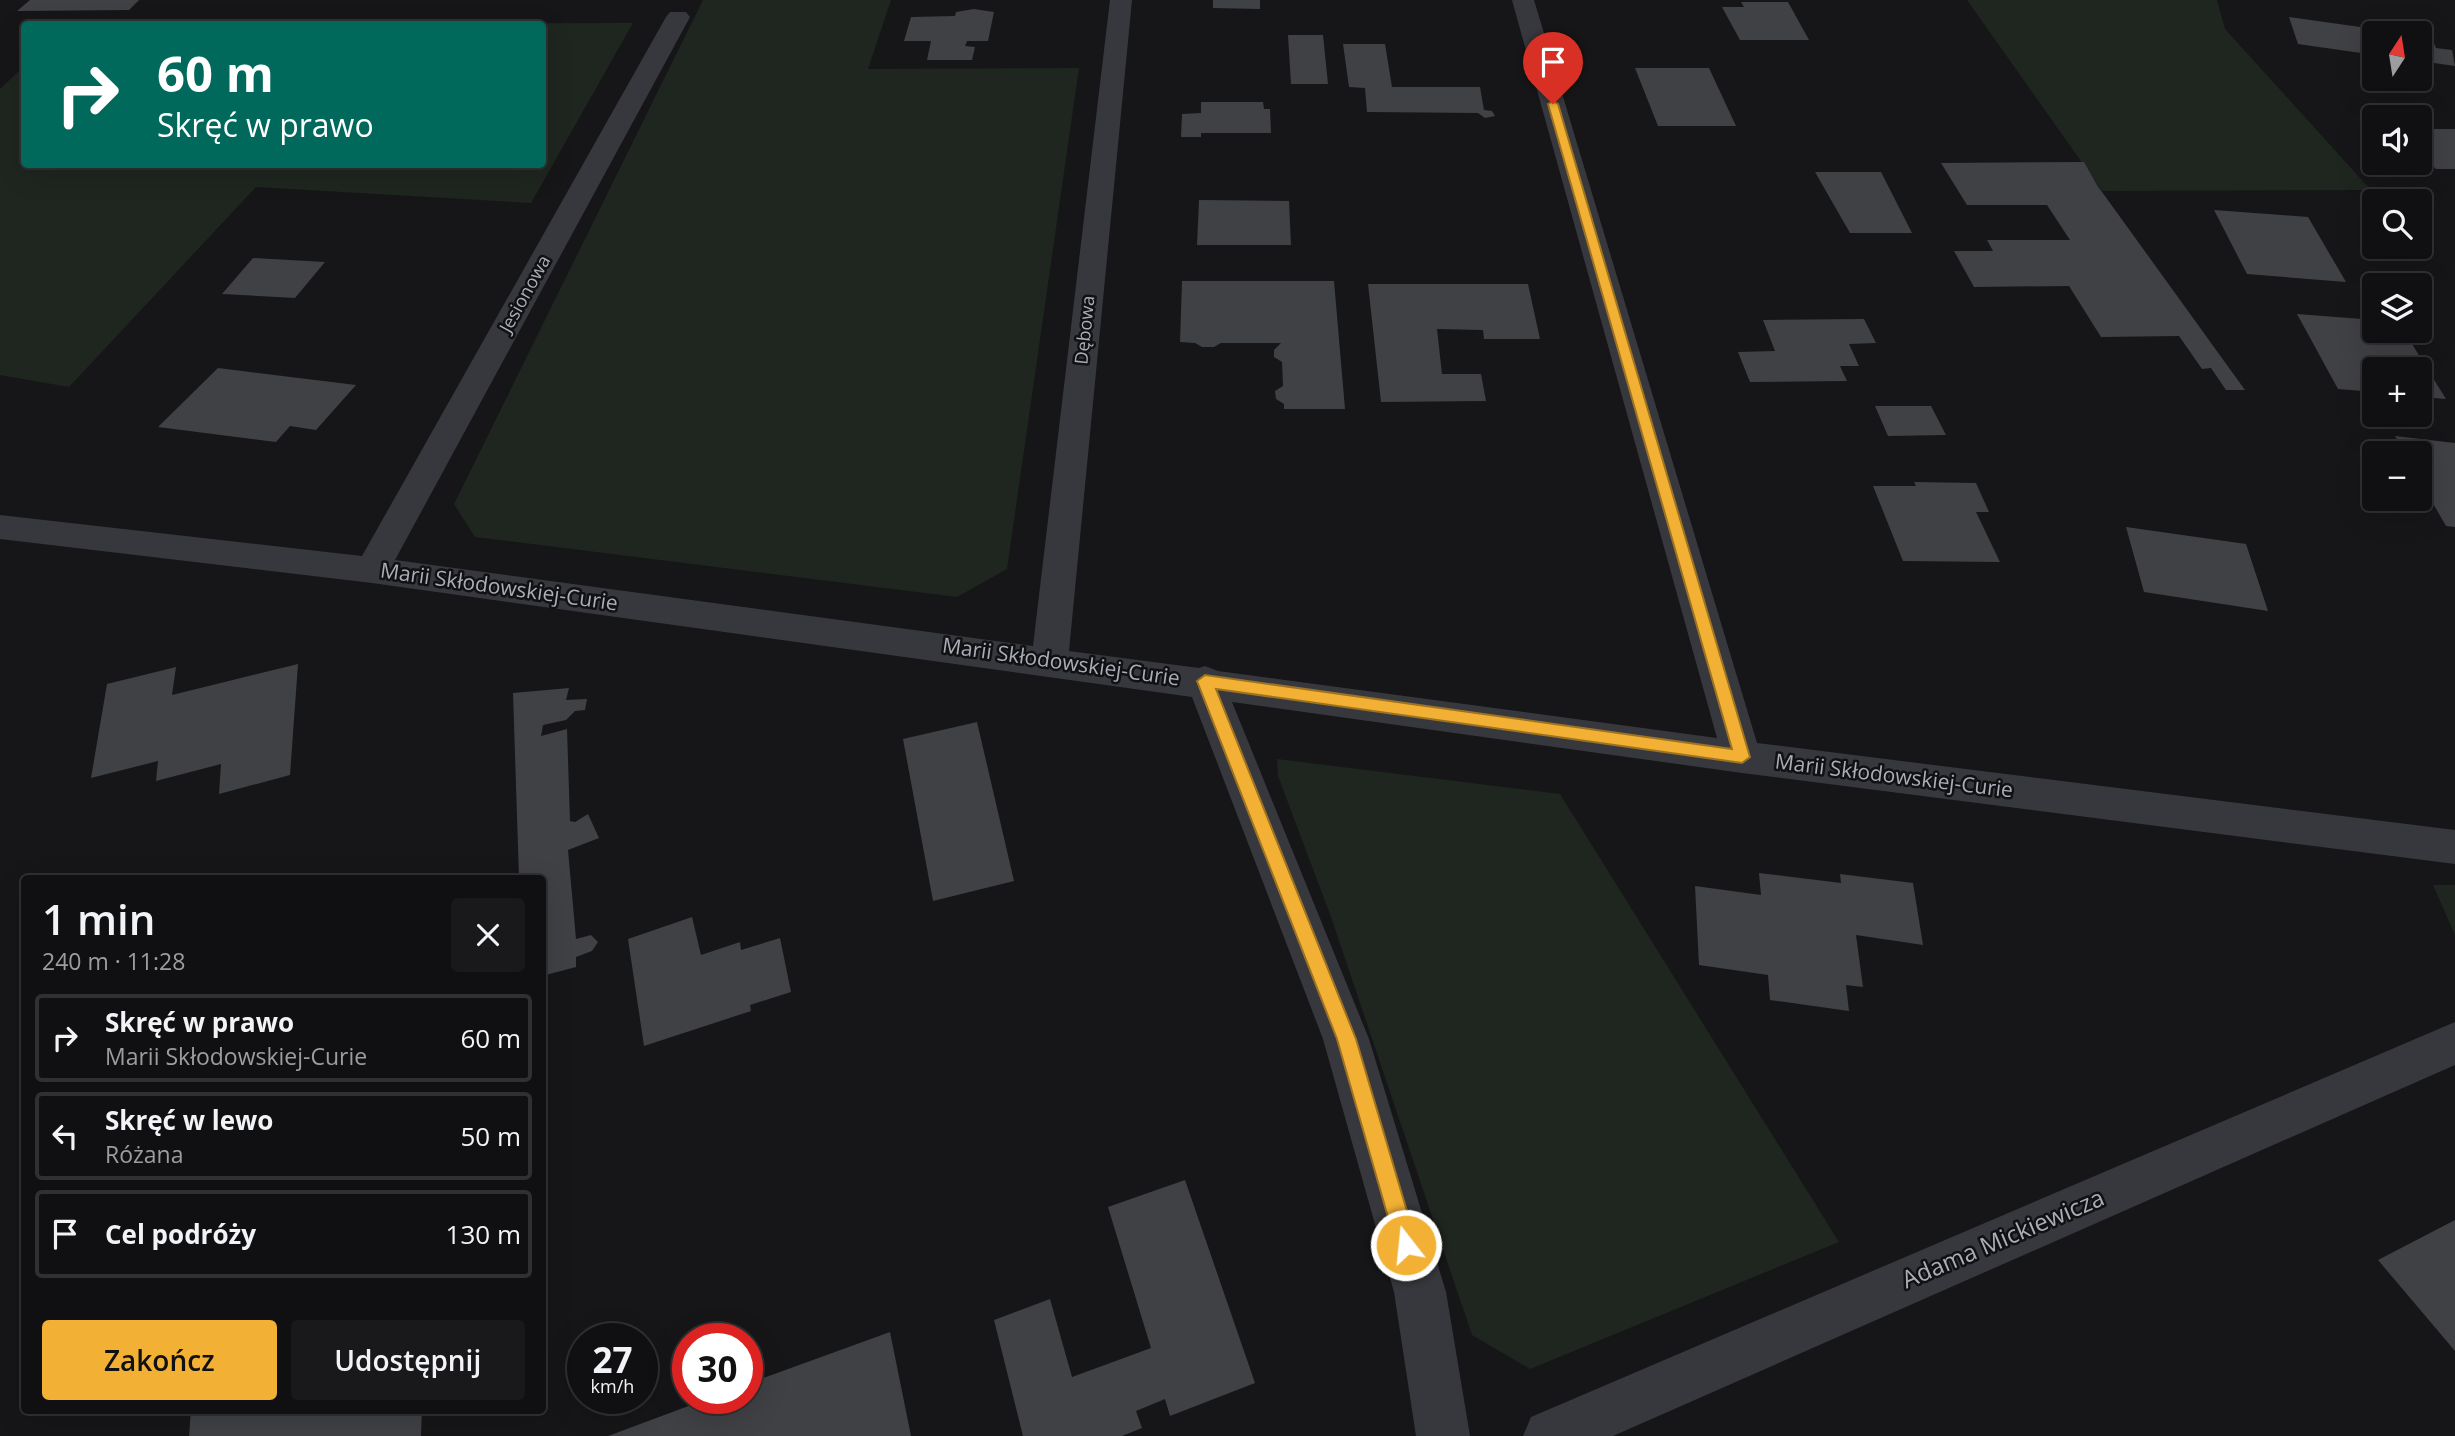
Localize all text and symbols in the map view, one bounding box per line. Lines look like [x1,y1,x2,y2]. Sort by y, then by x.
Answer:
north arrow [2362,21,2432,91]
map controls [2362,21,2432,511]
pin [1523,32,1583,104]
text: 60 m [157,40,274,106]
icon: arrive [1534,43,1572,81]
icon: right [42,49,133,140]
text: Skręć w prawo [157,103,374,146]
button: sound [2362,105,2432,175]
button: search [2362,189,2432,259]
street label: Jesionowa [492,251,555,338]
button: layers [2362,273,2432,343]
street label: Dębowa [1068,294,1100,365]
button: + [2362,357,2432,427]
button: − [2362,441,2432,511]
street label: Marii Skłodowskiej-Curie [379,555,620,617]
street label: Marii Skłodowskiej-Curie [941,630,1182,692]
street label: Marii Skłodowskiej-Curie [1774,747,2015,803]
text: 1 min [42,890,155,947]
button: close [451,898,525,972]
text: 240 m · 11:28 [42,945,185,977]
text: Skręć w prawo [105,1004,294,1040]
icon: right [46,1019,84,1057]
text: 60 m [460,1020,521,1056]
text: Marii Skłodowskiej-Curie [105,1040,367,1072]
text: Skręć w lewo [105,1102,273,1138]
icon: left [46,1117,84,1155]
text: 50 m [460,1118,521,1154]
text: Różana [105,1138,183,1170]
street label: Adama Mickiewicza [1896,1180,2109,1295]
position arrow [1369,1208,1443,1282]
icon: arrive [46,1215,84,1253]
text: Cel podróży [105,1216,256,1252]
text: 130 m [446,1216,521,1252]
button: Zakończ [42,1320,277,1400]
button: Udostępnij [291,1320,525,1400]
speed limit sign: 30 [672,1323,763,1414]
text: 27 [592,1336,633,1383]
text: km/h [591,1374,634,1398]

